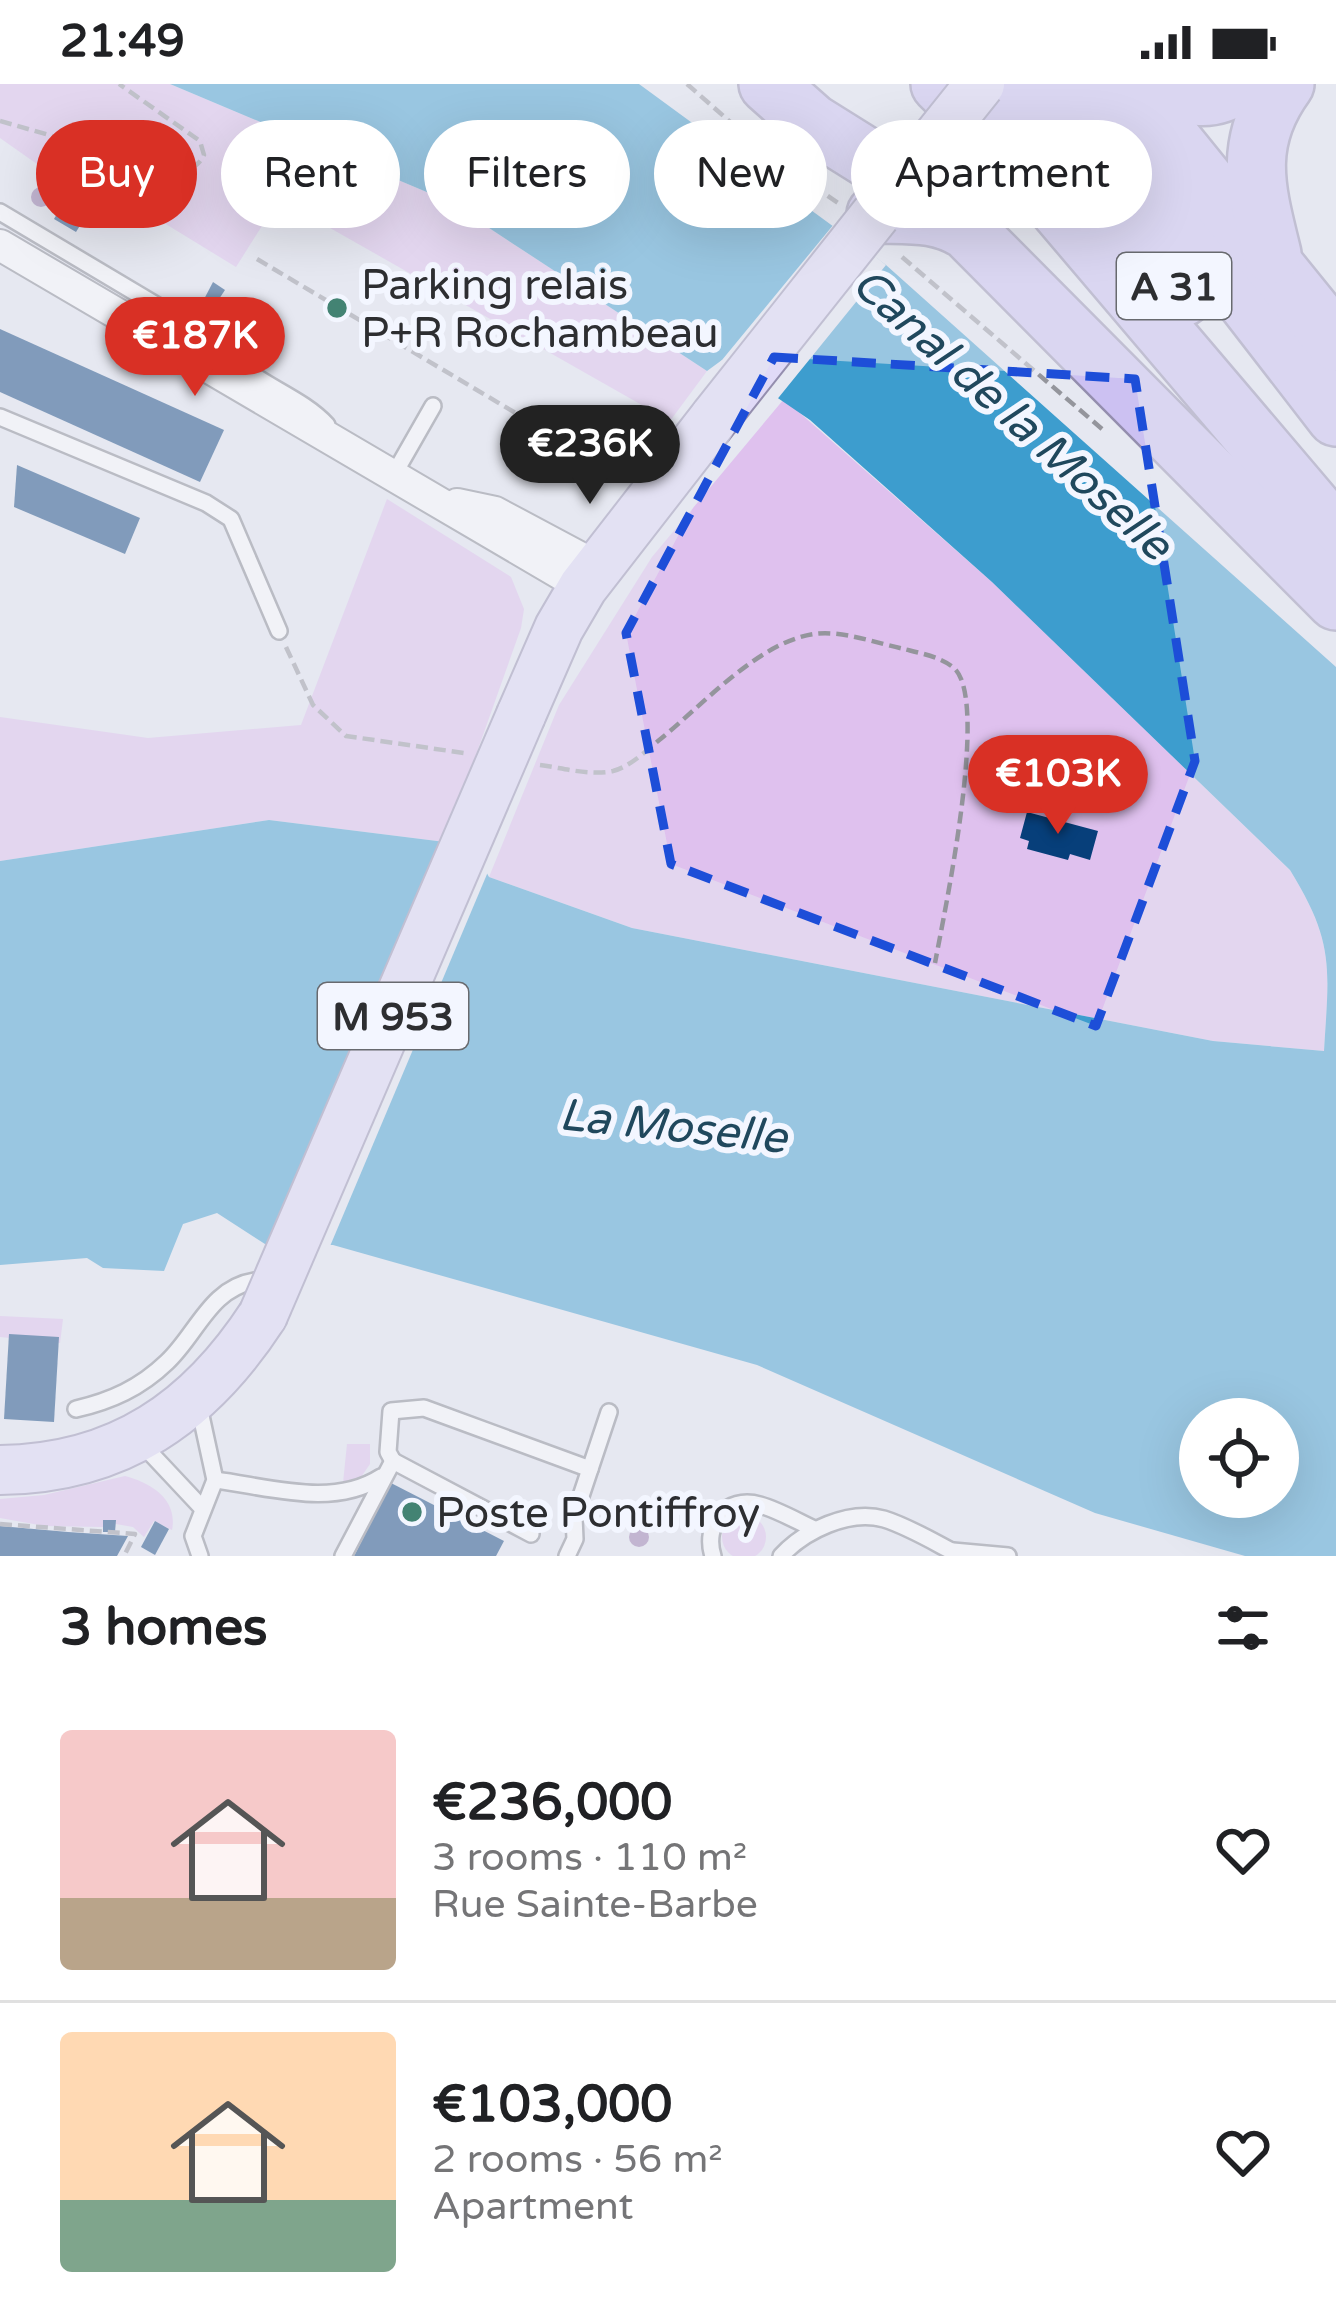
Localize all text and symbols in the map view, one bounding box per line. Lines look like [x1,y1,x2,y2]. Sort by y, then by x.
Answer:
text: 21:49 [60,15,185,69]
chip: Buy [36,120,197,228]
chip: Rent [221,120,400,228]
chip: Filters [424,120,630,228]
chip: New [654,120,827,228]
chip: Apartment [851,120,1152,228]
road number: A 31 [1117,253,1231,319]
water label: Canal de la Moselle [841,257,1184,574]
place label: Parking relais P+R Rochambeau [361,260,719,359]
marker: Parking relais P+R Rochambeau [324,295,350,321]
pin: €187K [111,297,279,399]
text: €187K [132,312,258,359]
pin: €236K [506,405,674,507]
text: €236K [527,420,653,467]
pin: €103K [974,735,1142,837]
text: €103K [995,750,1121,797]
road number: M 953 [318,983,468,1049]
water label: La Moselle [557,1088,792,1166]
map controls [1179,1398,1299,1518]
button: locate [1179,1398,1299,1518]
place label: Poste Pontiffroy [436,1488,760,1539]
marker: Poste Pontiffroy [399,1499,425,1525]
icon: filters [1210,1595,1276,1661]
text: 3 homes [60,1597,268,1659]
text: €236,000 [432,1772,672,1834]
icon: home [156,1778,300,1922]
icon: heart [1210,1817,1276,1883]
text: 3 rooms · 110 m² [432,1834,747,1881]
text: Rue Sainte-Barbe [432,1881,758,1928]
text: €103,000 [432,2074,672,2136]
icon: home [156,2080,300,2224]
icon: heart [1210,2119,1276,2185]
text: 2 rooms · 56 m² [432,2136,723,2183]
text: Apartment [432,2183,633,2230]

